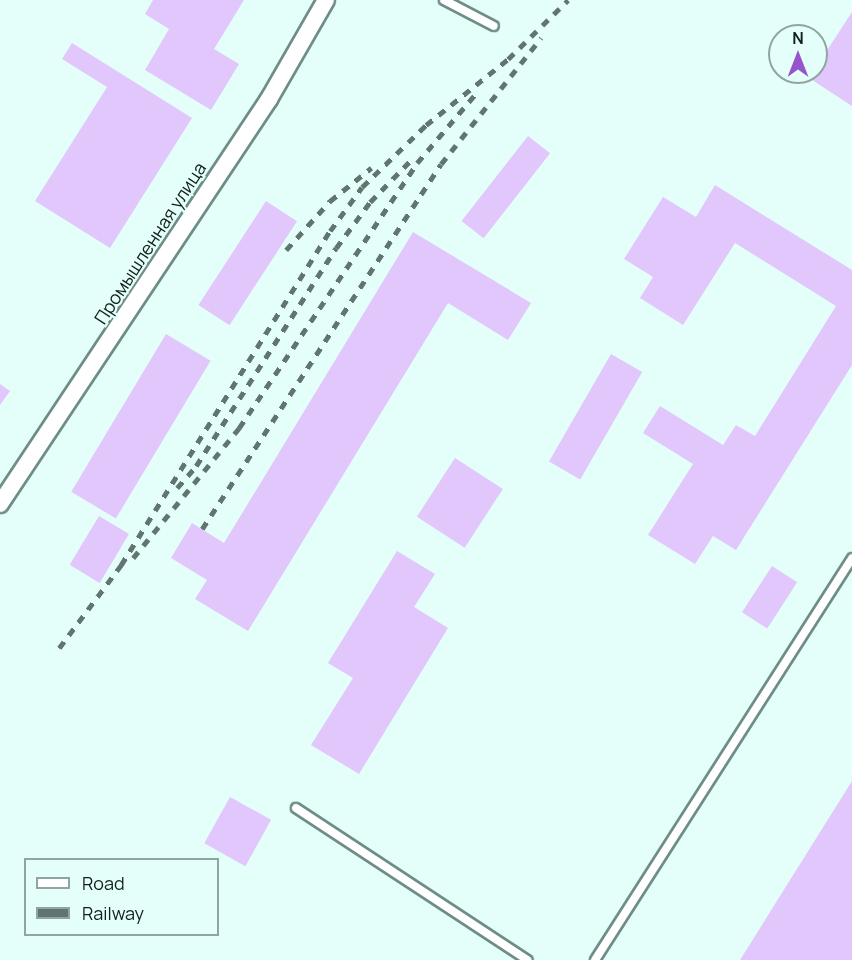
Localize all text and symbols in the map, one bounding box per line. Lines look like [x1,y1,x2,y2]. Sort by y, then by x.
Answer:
north arrow [768,24,828,84]
text: N [792,27,804,49]
street label: Промышленная улица [90,158,210,328]
legend [24,858,219,936]
text: Road [82,871,125,895]
text: Railway [82,901,144,925]

